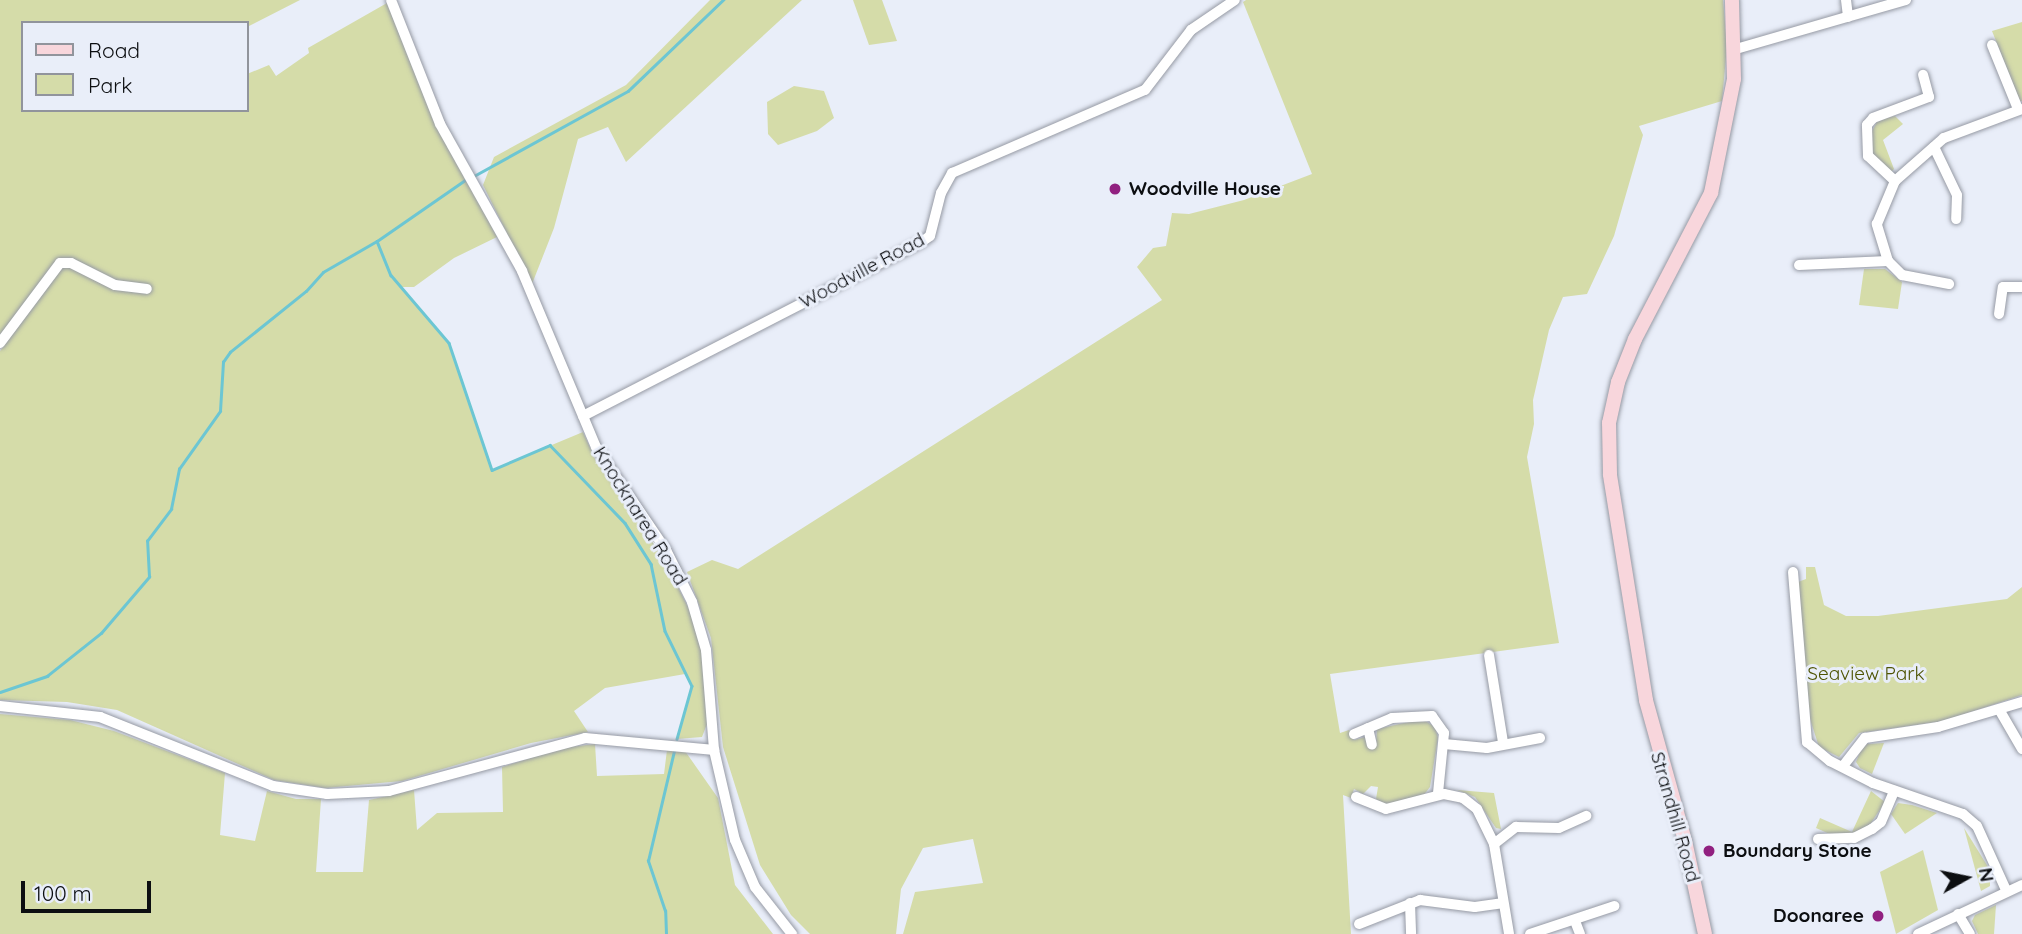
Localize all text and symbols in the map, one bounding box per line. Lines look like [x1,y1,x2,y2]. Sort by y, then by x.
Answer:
legend [21,21,248,112]
text: Road [88,37,140,63]
text: Park [88,72,132,98]
place label: Woodville House [1129,178,1281,200]
marker: Woodville House [1107,181,1123,197]
street label: Woodville Road [796,228,928,314]
street label: Knocknarea Road [588,442,692,590]
park label: Seaview Park [1807,663,1925,685]
street label: Strandhill Road [1646,749,1704,885]
place label: Boundary Stone [1723,840,1872,862]
marker: Boundary Stone [1701,843,1717,859]
north arrow [1931,843,2001,913]
text: N [1974,866,2000,883]
scale bar [24,867,154,911]
text: 100 m [34,880,92,906]
place label: Doonaree [1773,905,1864,927]
marker: Doonaree [1870,908,1886,924]

